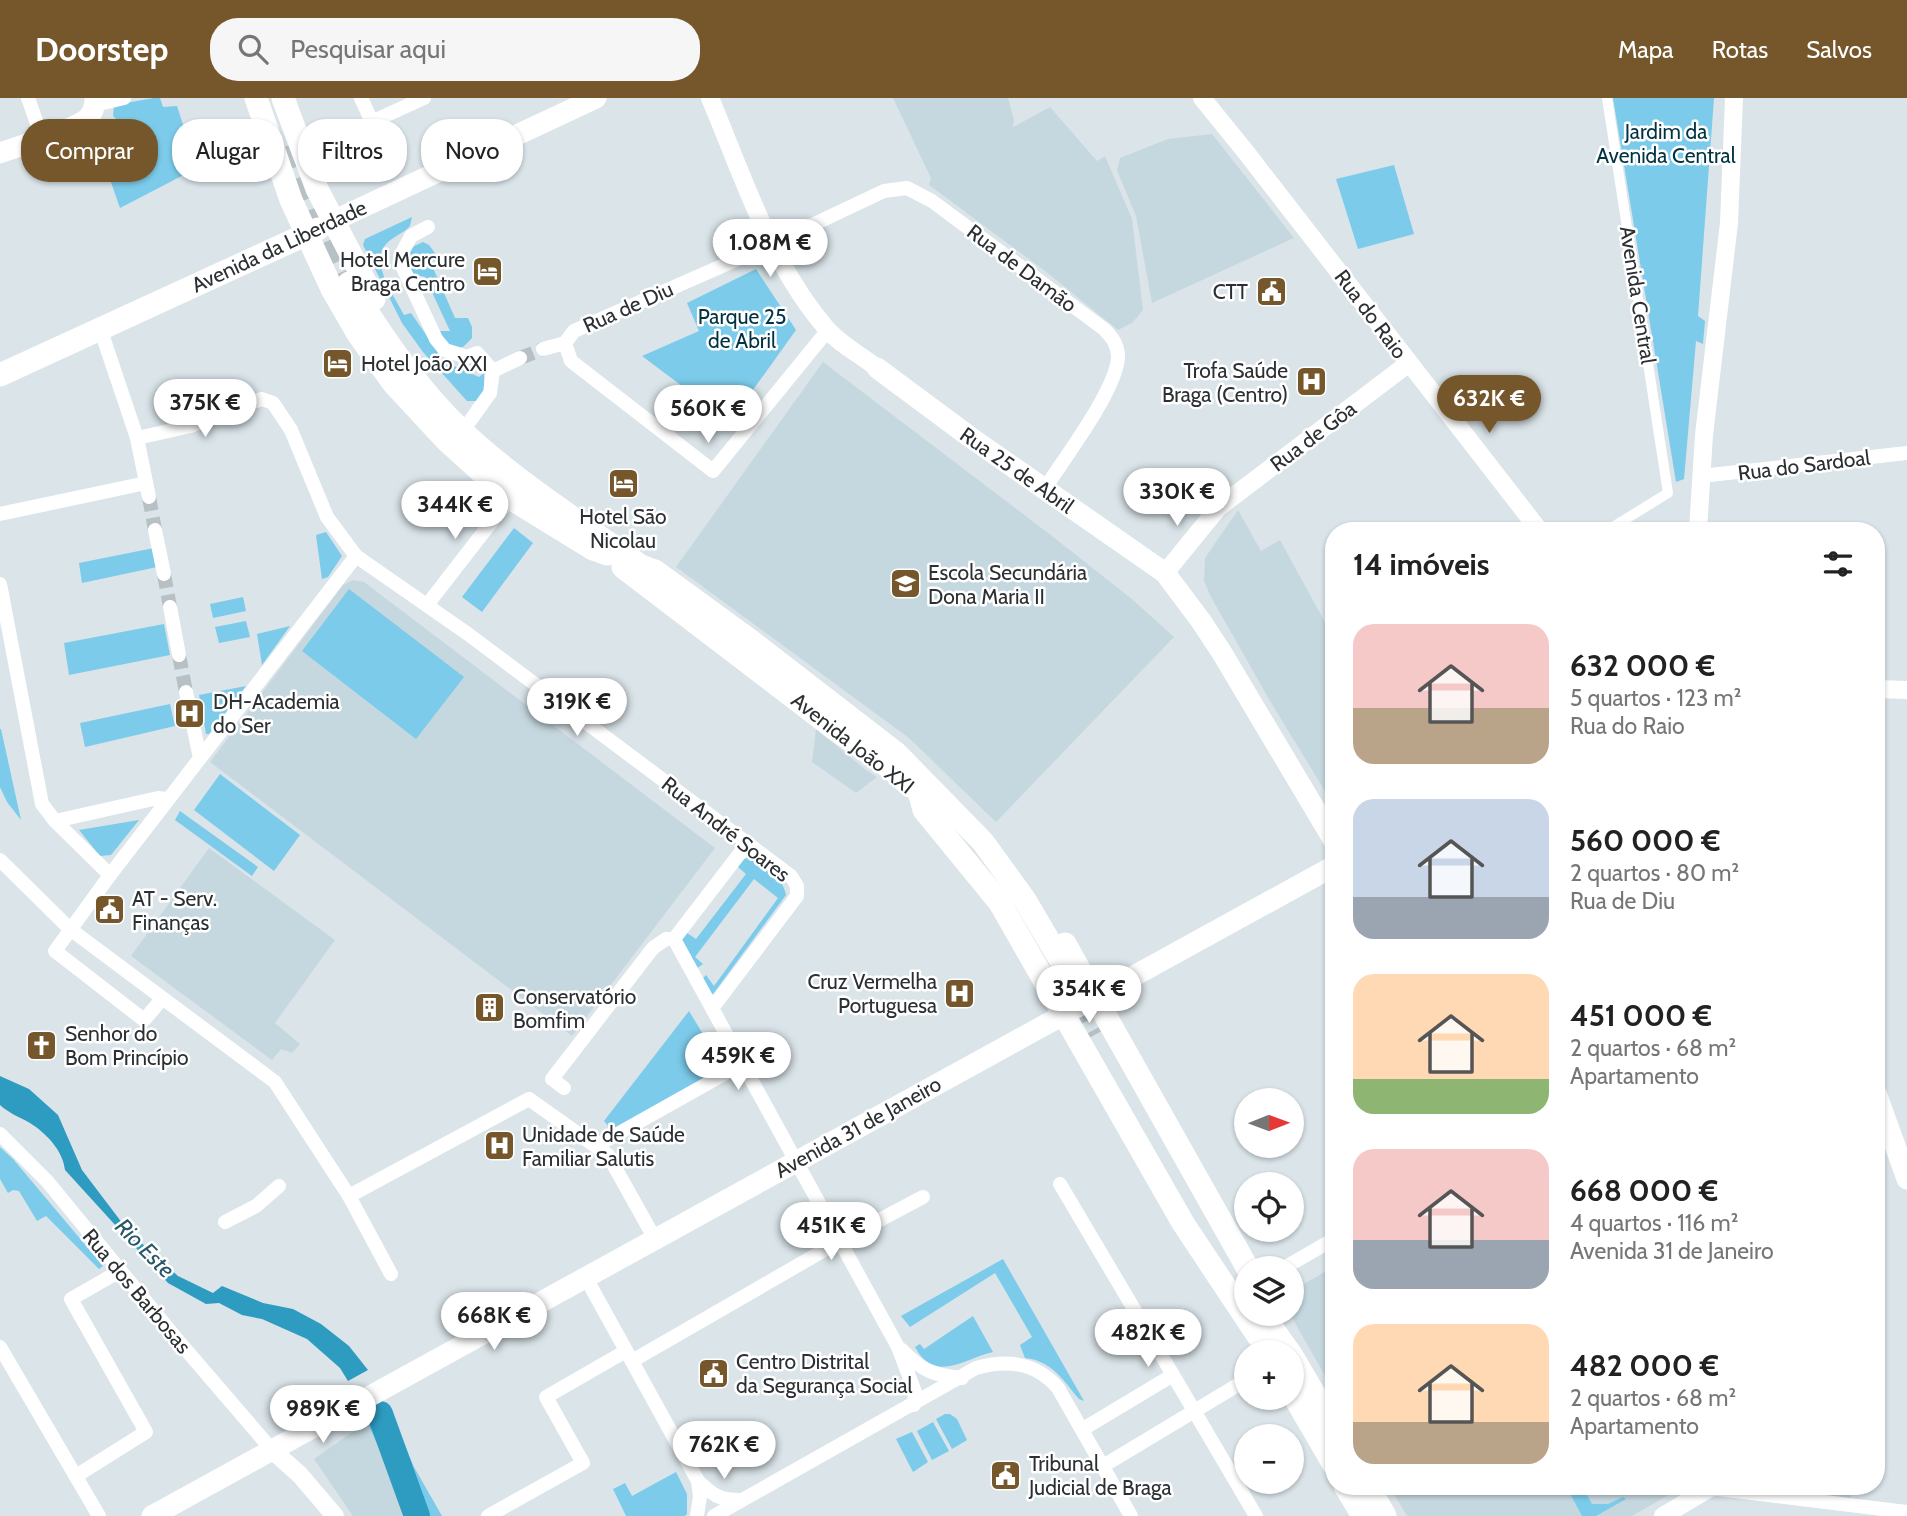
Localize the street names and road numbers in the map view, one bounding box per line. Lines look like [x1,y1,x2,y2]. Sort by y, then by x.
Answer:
street label: Avenida da Liberdade [188,194,371,297]
street label: Rua de Damão [962,219,1082,317]
street label: Avenida Central [1615,224,1661,366]
street label: Rua do Raio [1329,265,1413,363]
street label: Rua de Diu [579,276,677,338]
street label: Rua de Gôa [1265,396,1361,476]
street label: Rua 25 de Abril [955,422,1079,518]
street label: Rua do Sardoal [1736,444,1872,486]
street label: Avenida João XXI [787,687,919,799]
street label: Rua André Soares [657,771,795,887]
street label: Avenida 31 de Janeiro [771,1071,945,1183]
street label: Rua dos Barbosas [78,1224,197,1359]

